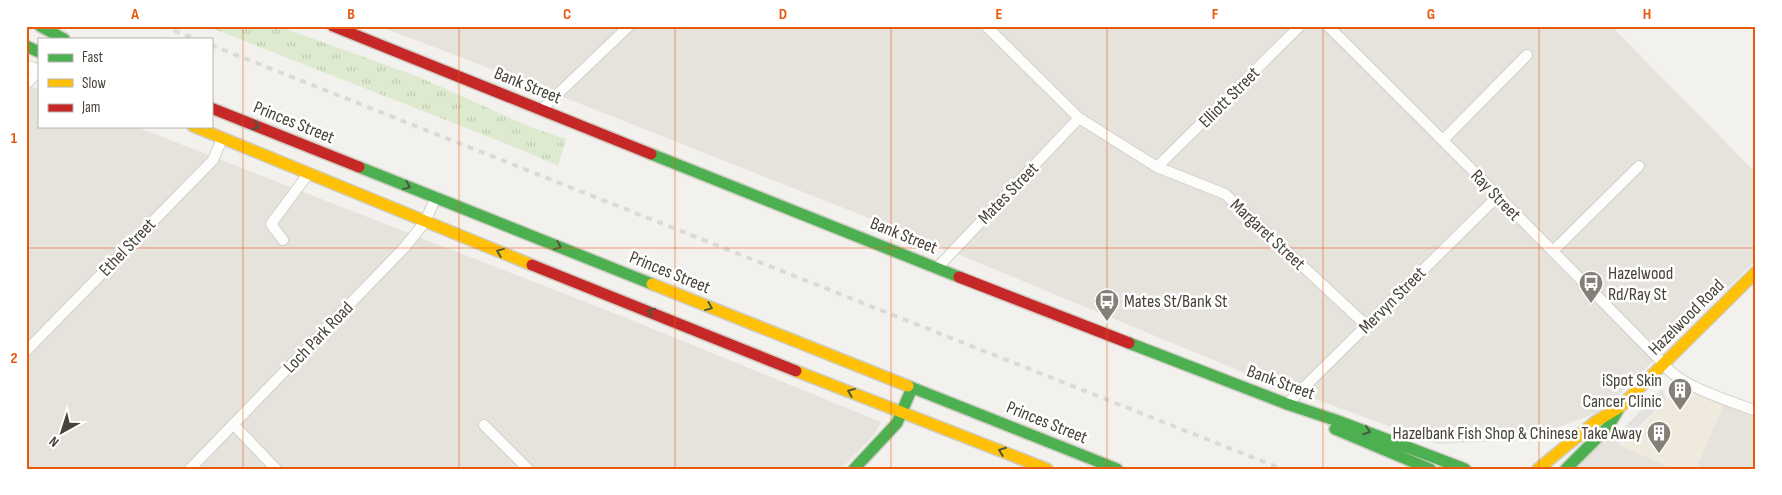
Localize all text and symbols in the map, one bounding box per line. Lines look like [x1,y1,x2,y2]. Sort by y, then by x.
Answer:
text: A [130,5,139,24]
text: B [347,5,355,24]
text: C [563,5,571,24]
text: D [779,5,787,24]
text: E [996,5,1003,24]
text: F [1212,5,1219,24]
text: G [1427,5,1435,24]
text: H [1643,5,1651,24]
legend [38,38,212,128]
text: Fast [82,48,104,67]
street label: Elliott Street [1195,62,1264,132]
street label: Bank Street [491,63,565,109]
text: Slow [82,74,106,93]
street label: Princes Street [250,97,338,148]
text: Jam [81,98,100,117]
one-way arrow [251,120,260,131]
text: 1 [11,129,18,148]
street label: Mates Street [974,158,1043,229]
street label: Ray Street [1466,166,1525,226]
one-way arrow [402,180,411,190]
street label: Margaret Street [1226,194,1310,275]
street label: Bank Street [867,213,941,259]
street label: Ethel Street [95,214,160,281]
one-way arrow [553,240,562,251]
one-way arrow [496,247,505,258]
street label: Princes Street [626,247,714,298]
street label: Mervyn Street [1355,262,1430,338]
place label: Hazelwood Rd/Ray St [1608,263,1673,305]
bus stop icon: Hazelwood Rd/Ray St [1578,270,1604,304]
street label: Hazelwood Road [1644,275,1728,359]
bus stop icon: Mates St/Bank St [1094,288,1120,322]
place label: Mates St/Bank St [1124,291,1228,312]
street label: Loch Park Road [279,297,357,377]
one-way arrow [704,301,713,311]
one-way arrow [647,308,656,318]
text: 2 [10,349,18,368]
street label: Bank Street [1244,361,1318,405]
place label: iSpot Skin Cancer Clinic [1582,370,1662,412]
building icon: iSpot Skin Cancer Clinic [1667,377,1693,411]
one-way arrow [847,388,856,398]
street label: Princes Street [1003,397,1091,448]
north arrow [38,408,88,458]
building icon: Hazelbank Fish Shop & Chinese Take Away [1646,420,1672,454]
place label: Hazelbank Fish Shop & Chinese Take Away [1393,423,1642,444]
one-way arrow [1362,425,1370,435]
text: N [46,433,62,451]
one-way arrow [998,447,1007,457]

